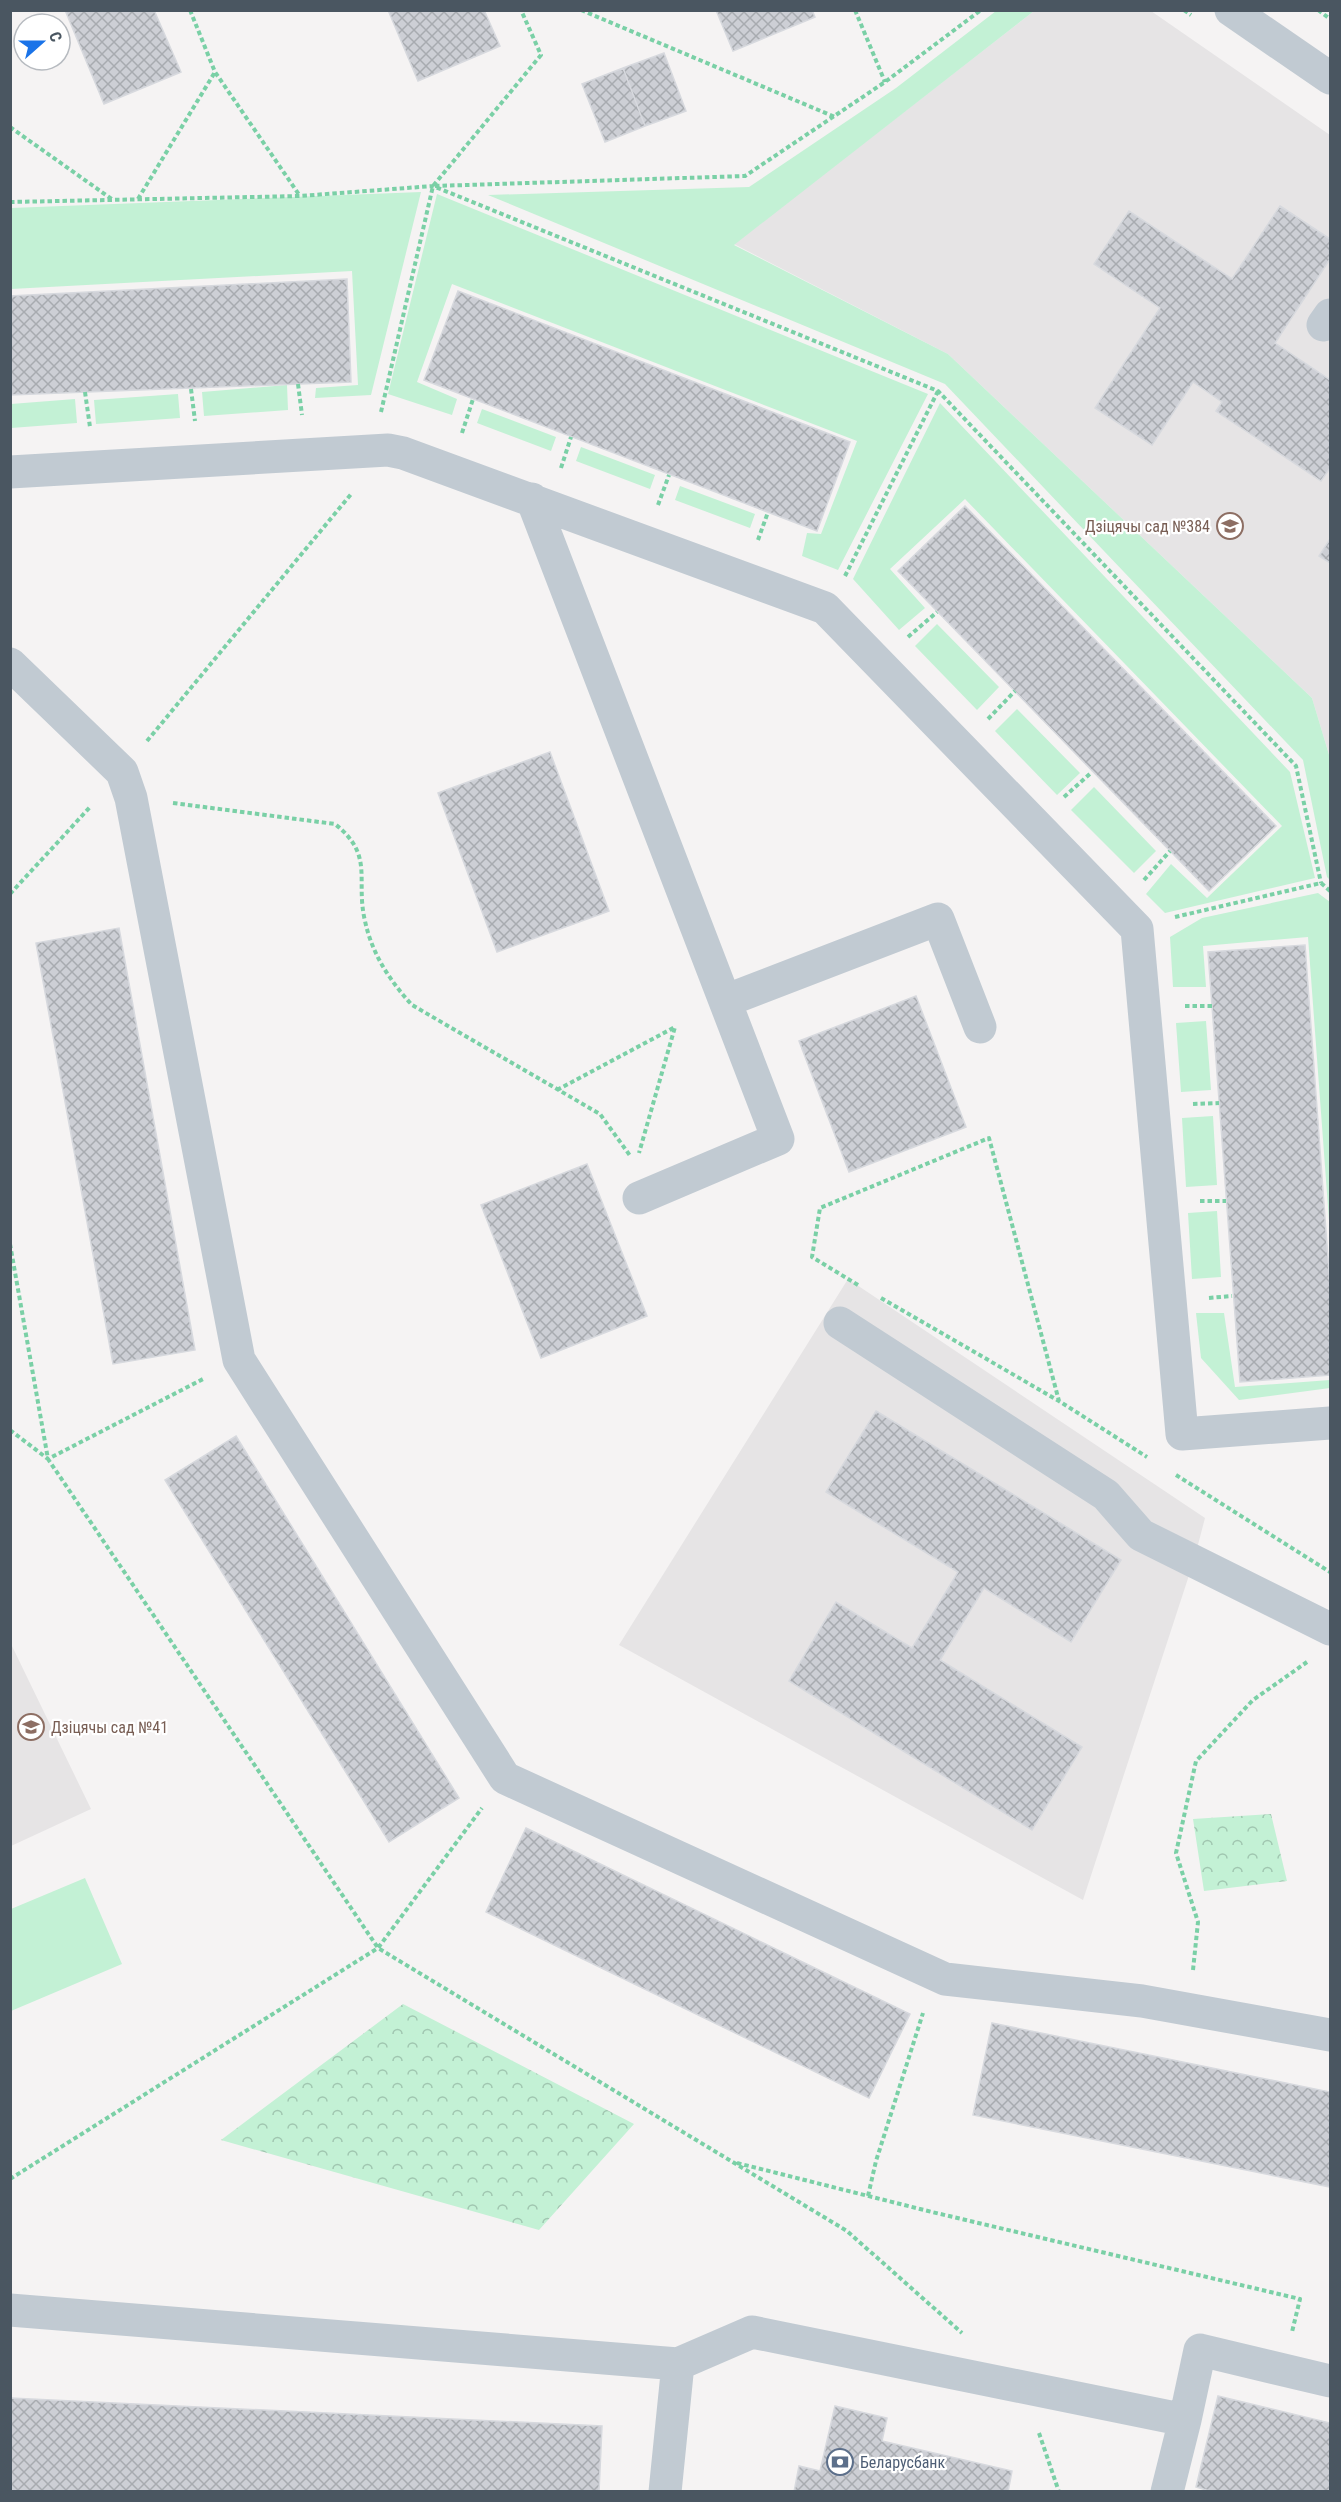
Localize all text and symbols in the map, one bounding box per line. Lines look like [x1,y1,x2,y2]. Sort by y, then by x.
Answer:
north arrow [12,12,72,72]
text: С [45,29,66,44]
school or university icon: Дзіцячы сад №384 [1215,511,1245,541]
place label: Дзіцячы сад №384 [1085,517,1210,536]
school or university icon: Дзіцячы сад №41 [16,1712,46,1742]
place label: Дзіцячы сад №41 [51,1718,168,1737]
bank icon: Беларусбанк [825,2447,855,2477]
place label: Беларусбанк [860,2453,945,2472]

